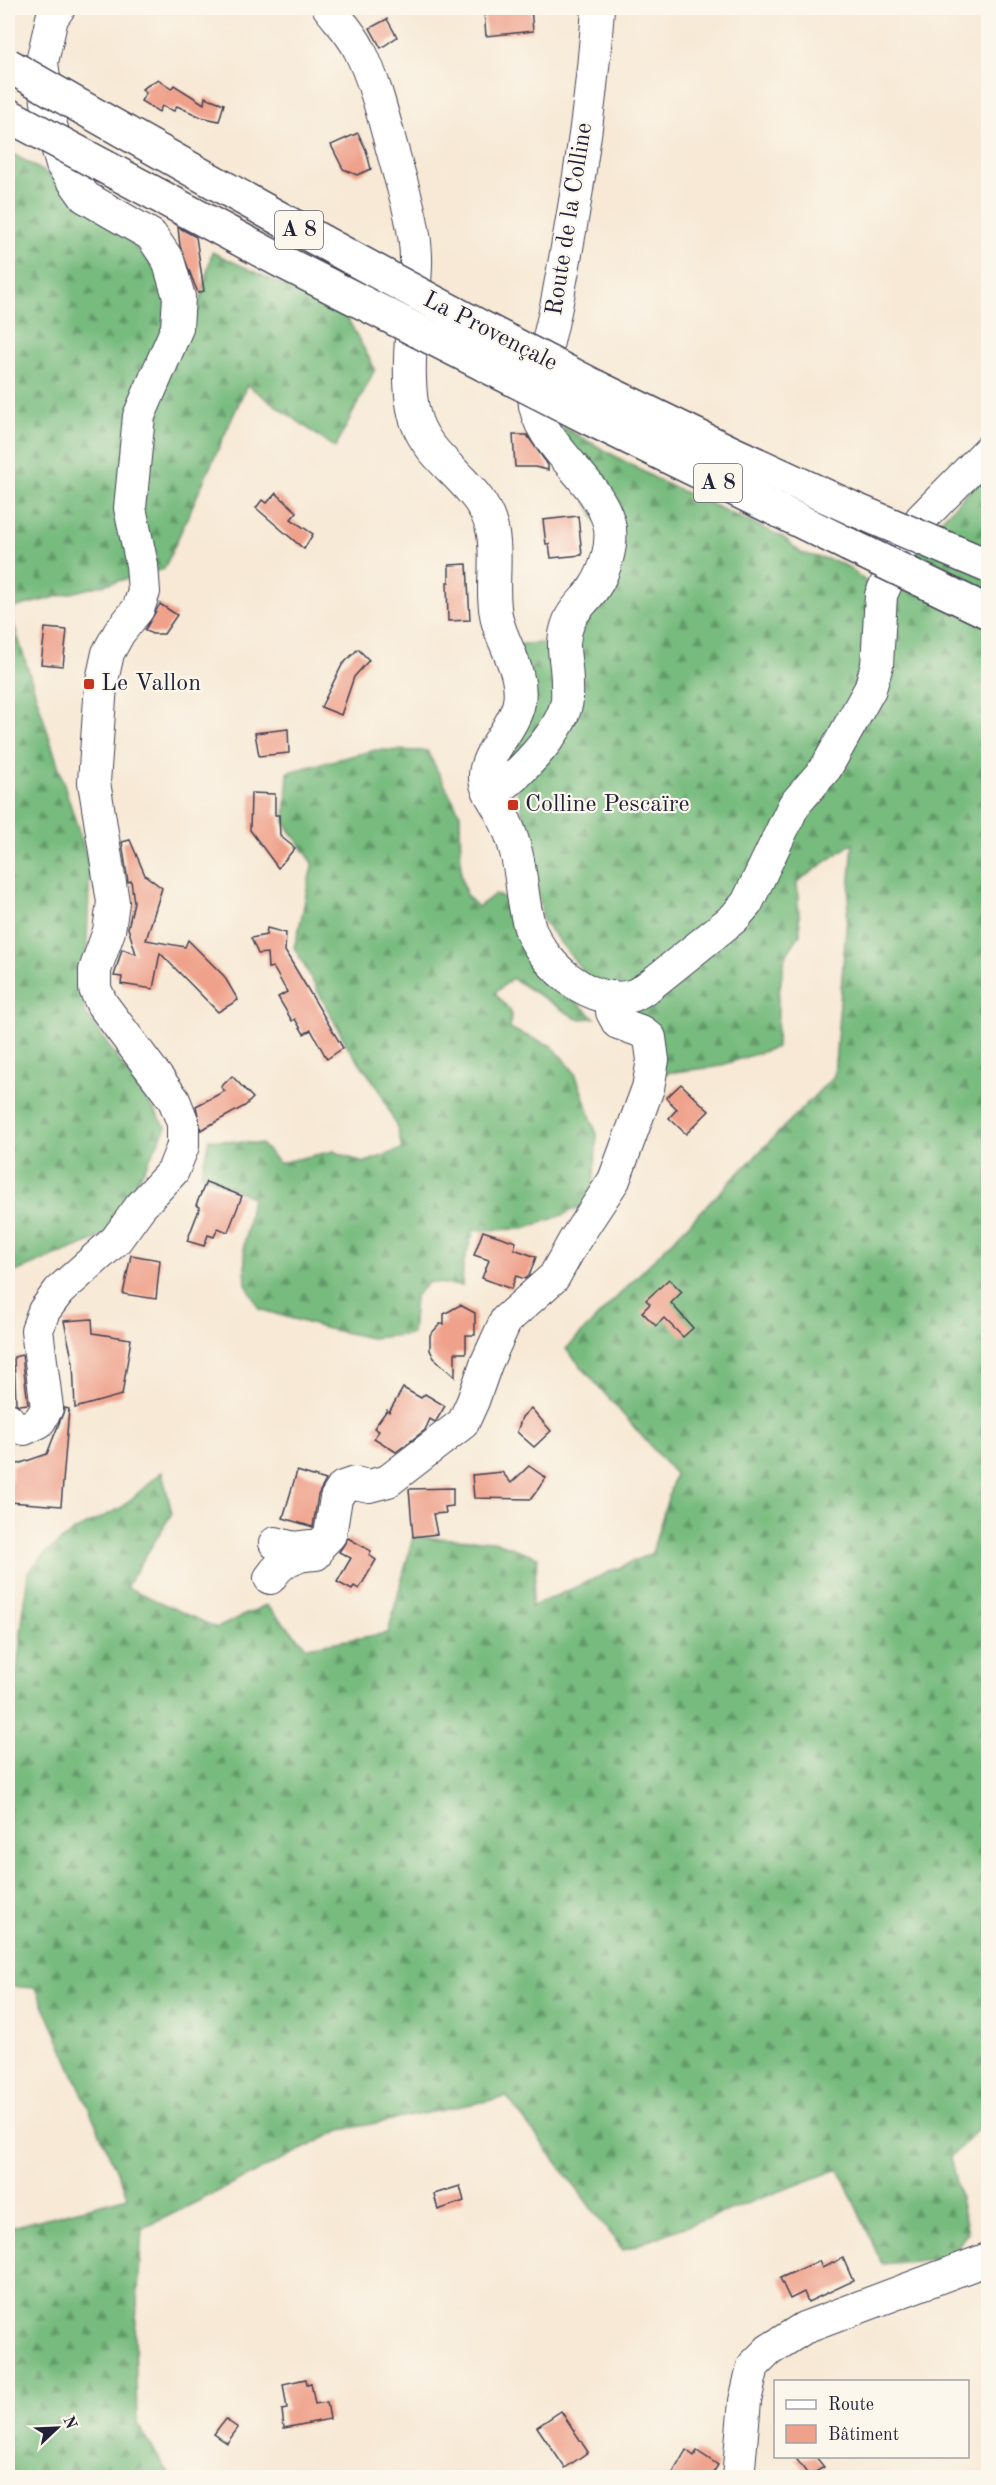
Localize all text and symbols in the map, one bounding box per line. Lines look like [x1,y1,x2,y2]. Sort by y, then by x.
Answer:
street label: Route de la Colline [543,121,597,317]
road number: A 8 [275,211,323,249]
street label: La Provençale [419,288,561,376]
road number: A 8 [694,464,742,502]
place label: Le Vallon [101,672,201,696]
marker: Le Vallon [82,677,96,691]
place label: Colline Pescaïre [525,793,690,817]
marker: Colline Pescaïre [506,798,520,812]
legend [774,2380,969,2458]
text: Route [828,2396,874,2414]
north arrow [27,2398,87,2458]
text: N [59,2414,79,2432]
text: Bâtiment [828,2426,899,2444]

